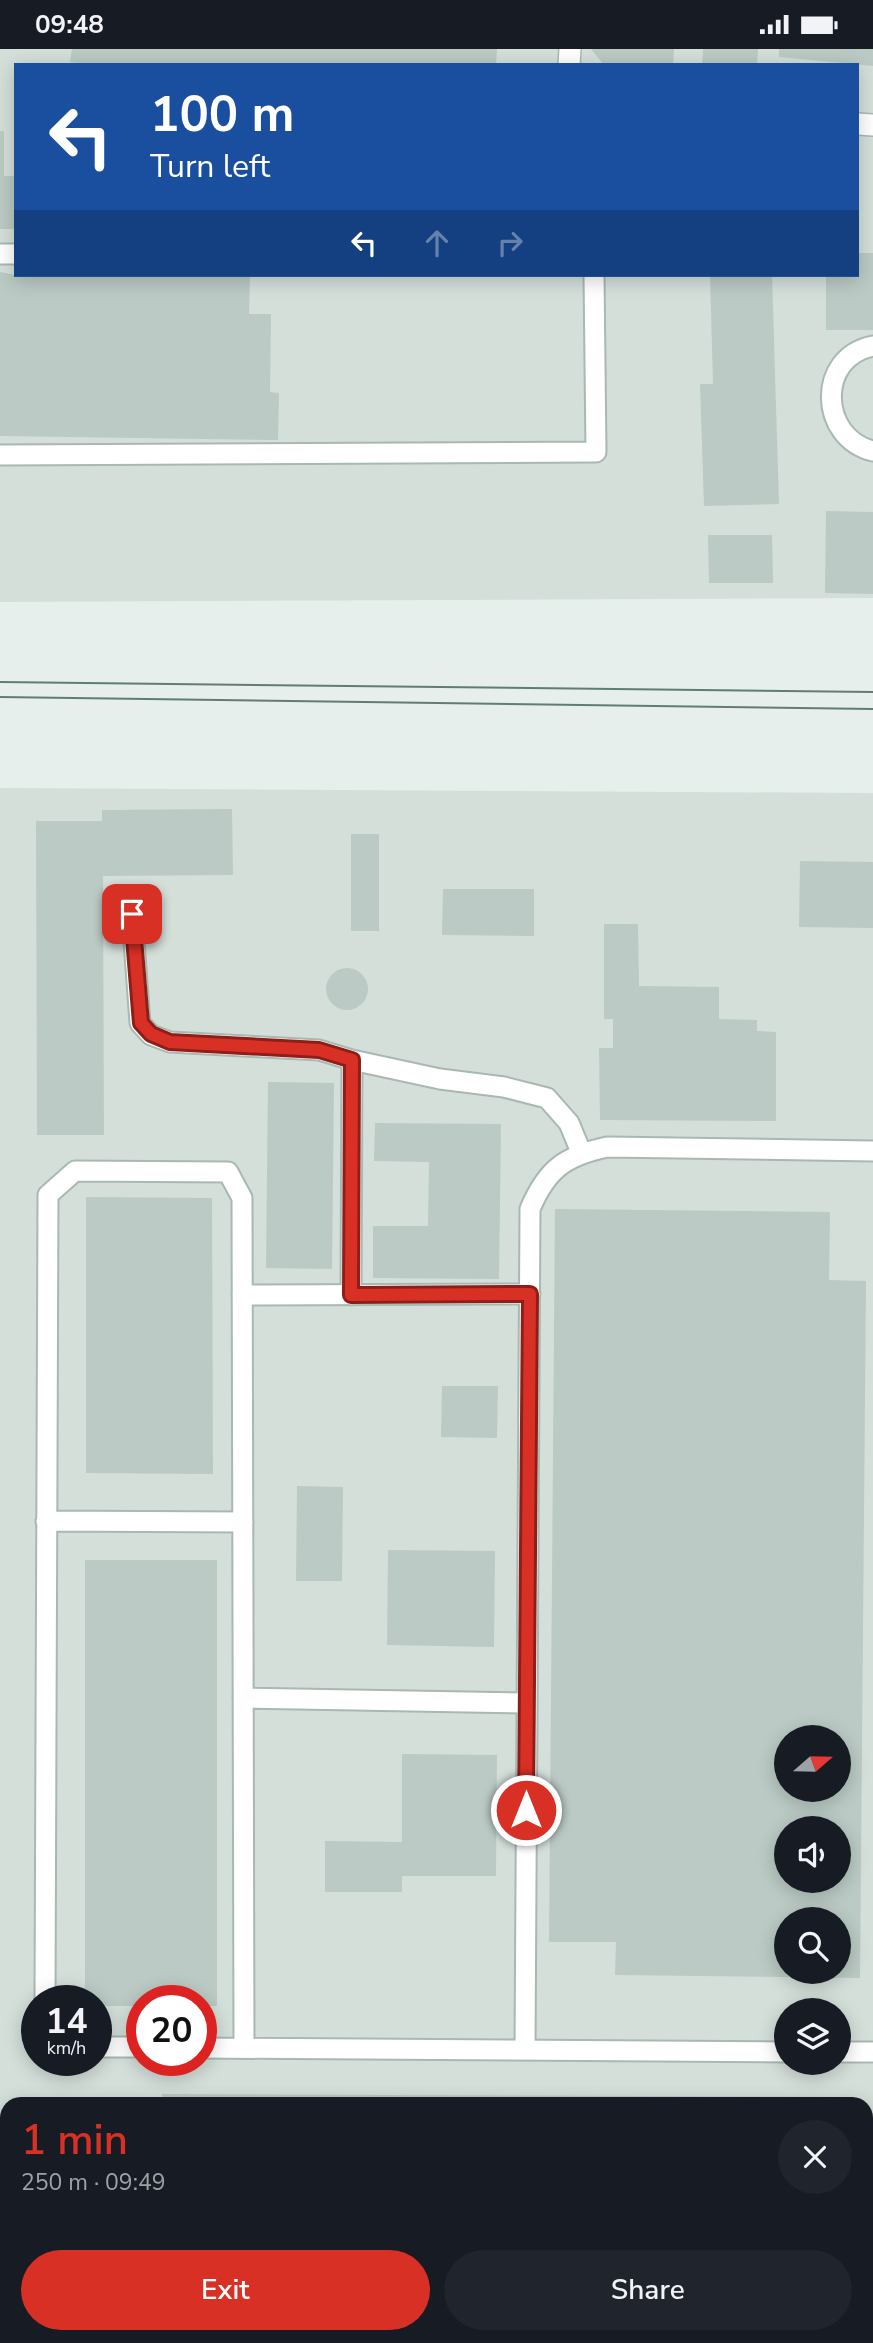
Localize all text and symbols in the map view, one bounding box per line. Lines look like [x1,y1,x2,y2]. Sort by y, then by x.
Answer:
text: 09:48 [35,7,104,42]
text: 100 m [150,81,294,148]
icon: left [35,91,126,182]
text: Turn left [150,145,270,188]
icon: left [345,224,383,262]
icon: ahead [418,224,456,262]
icon: right [491,224,529,262]
pin [102,884,162,944]
icon: arrive [113,895,151,933]
north arrow [774,1725,850,1803]
map controls [774,1725,851,2075]
position arrow [489,1773,563,1847]
button: sound [774,1816,851,1893]
button: search [774,1907,851,1984]
speed limit sign: 20 [126,1985,217,2076]
text: 14 [45,1998,88,2045]
button: layers [774,1998,851,2075]
text: km/h [47,2036,86,2060]
text: 1 min [21,2112,128,2169]
button: close [778,2120,852,2194]
text: 250 m · 09:49 [21,2167,166,2198]
button: Exit [21,2250,430,2330]
button: Share [444,2250,852,2330]

